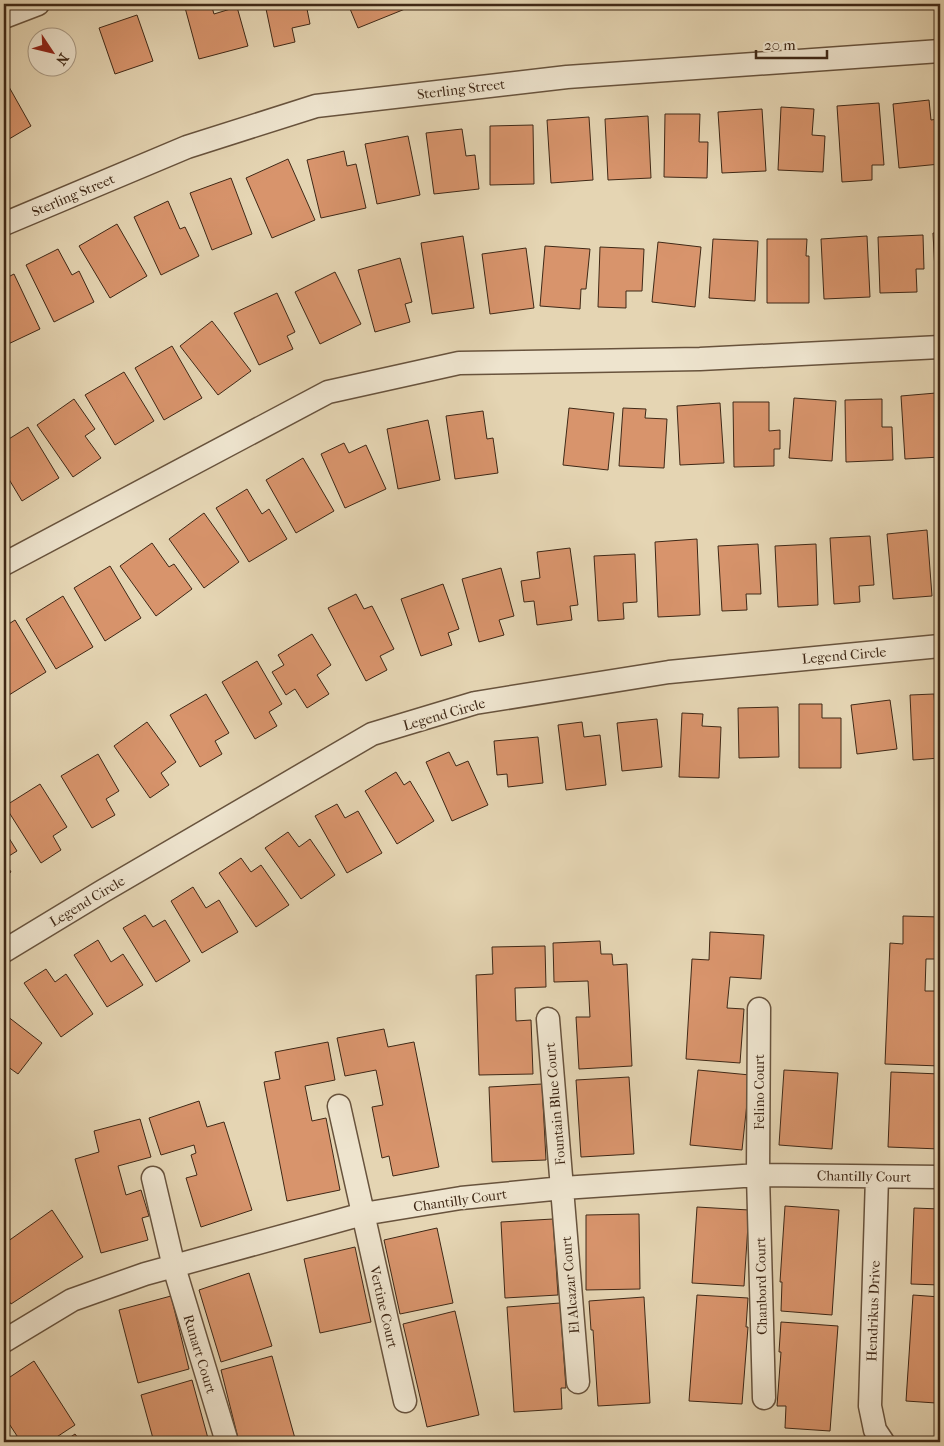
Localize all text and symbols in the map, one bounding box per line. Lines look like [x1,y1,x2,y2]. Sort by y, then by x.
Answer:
north arrow [28,28,78,78]
scale bar [756,28,828,60]
text: 20 m [764,36,796,54]
text: N [52,50,72,69]
street label: Sterling Street [416,76,506,103]
street label: Sterling Street [29,170,117,221]
street label: Legend Circle [801,643,887,668]
street label: Legend Circle [401,695,487,734]
street label: Legend Circle [47,872,128,931]
street label: Fountain Blue Court [542,1042,569,1166]
street label: Felino Court [751,1054,768,1130]
street label: Chantilly Court [817,1167,911,1186]
street label: Chantilly Court [412,1186,508,1215]
street label: El Alcazar Court [558,1235,583,1334]
street label: Chanbord Court [752,1237,771,1335]
street label: Hendrikus Drive [863,1260,884,1362]
street label: Vertine Court [366,1263,401,1350]
street label: Runart Court [179,1313,220,1396]

